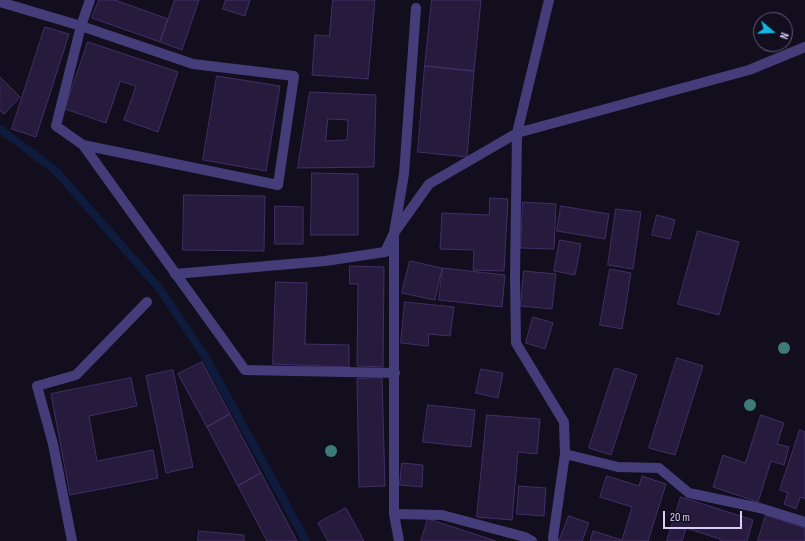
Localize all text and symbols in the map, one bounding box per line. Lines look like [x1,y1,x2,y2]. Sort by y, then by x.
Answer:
north arrow [753,12,793,52]
text: N [777,31,791,41]
scale bar [665,503,744,529]
text: 20 m [670,510,690,525]

